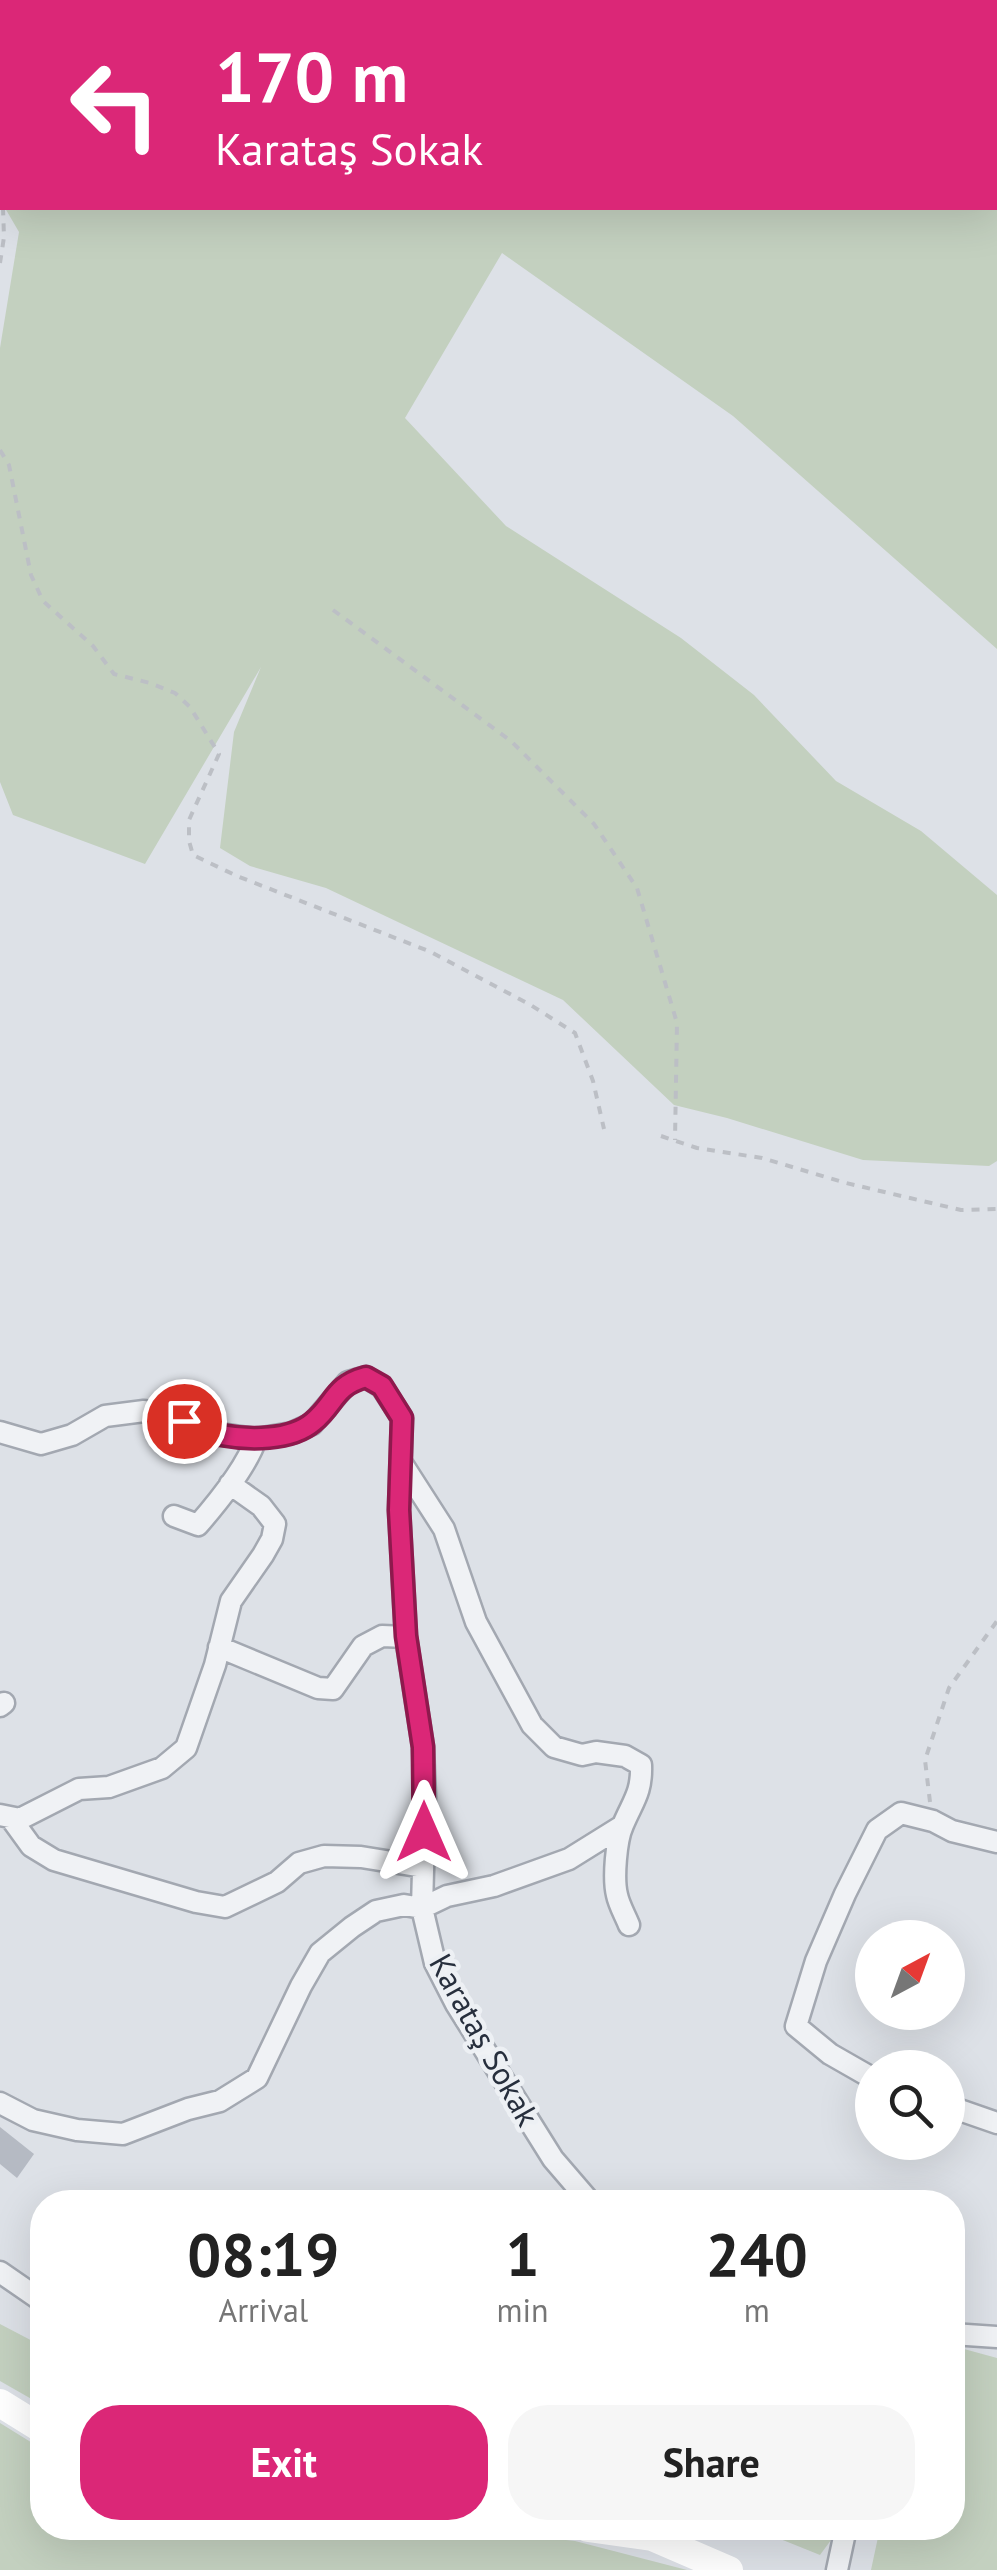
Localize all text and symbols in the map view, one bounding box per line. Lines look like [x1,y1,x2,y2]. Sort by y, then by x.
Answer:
text: 170 m [215,31,408,121]
icon: left [50,40,180,170]
text: Karataş Sokak [215,119,483,177]
pin [142,1379,227,1464]
icon: arrive [157,1394,212,1449]
position arrow [372,1780,476,1884]
north arrow [855,1920,965,2030]
map controls [855,1920,965,2160]
street label: Karataş Sokak [420,1946,550,2134]
button: search [855,2050,965,2160]
text: 08:19 [187,2215,339,2293]
text: 1 [506,2215,540,2293]
text: 240 [706,2215,808,2293]
text: Arrival [218,2289,308,2331]
text: min [497,2289,549,2331]
text: m [744,2289,770,2331]
button: Exit [80,2405,488,2520]
button: Share [508,2405,915,2520]

